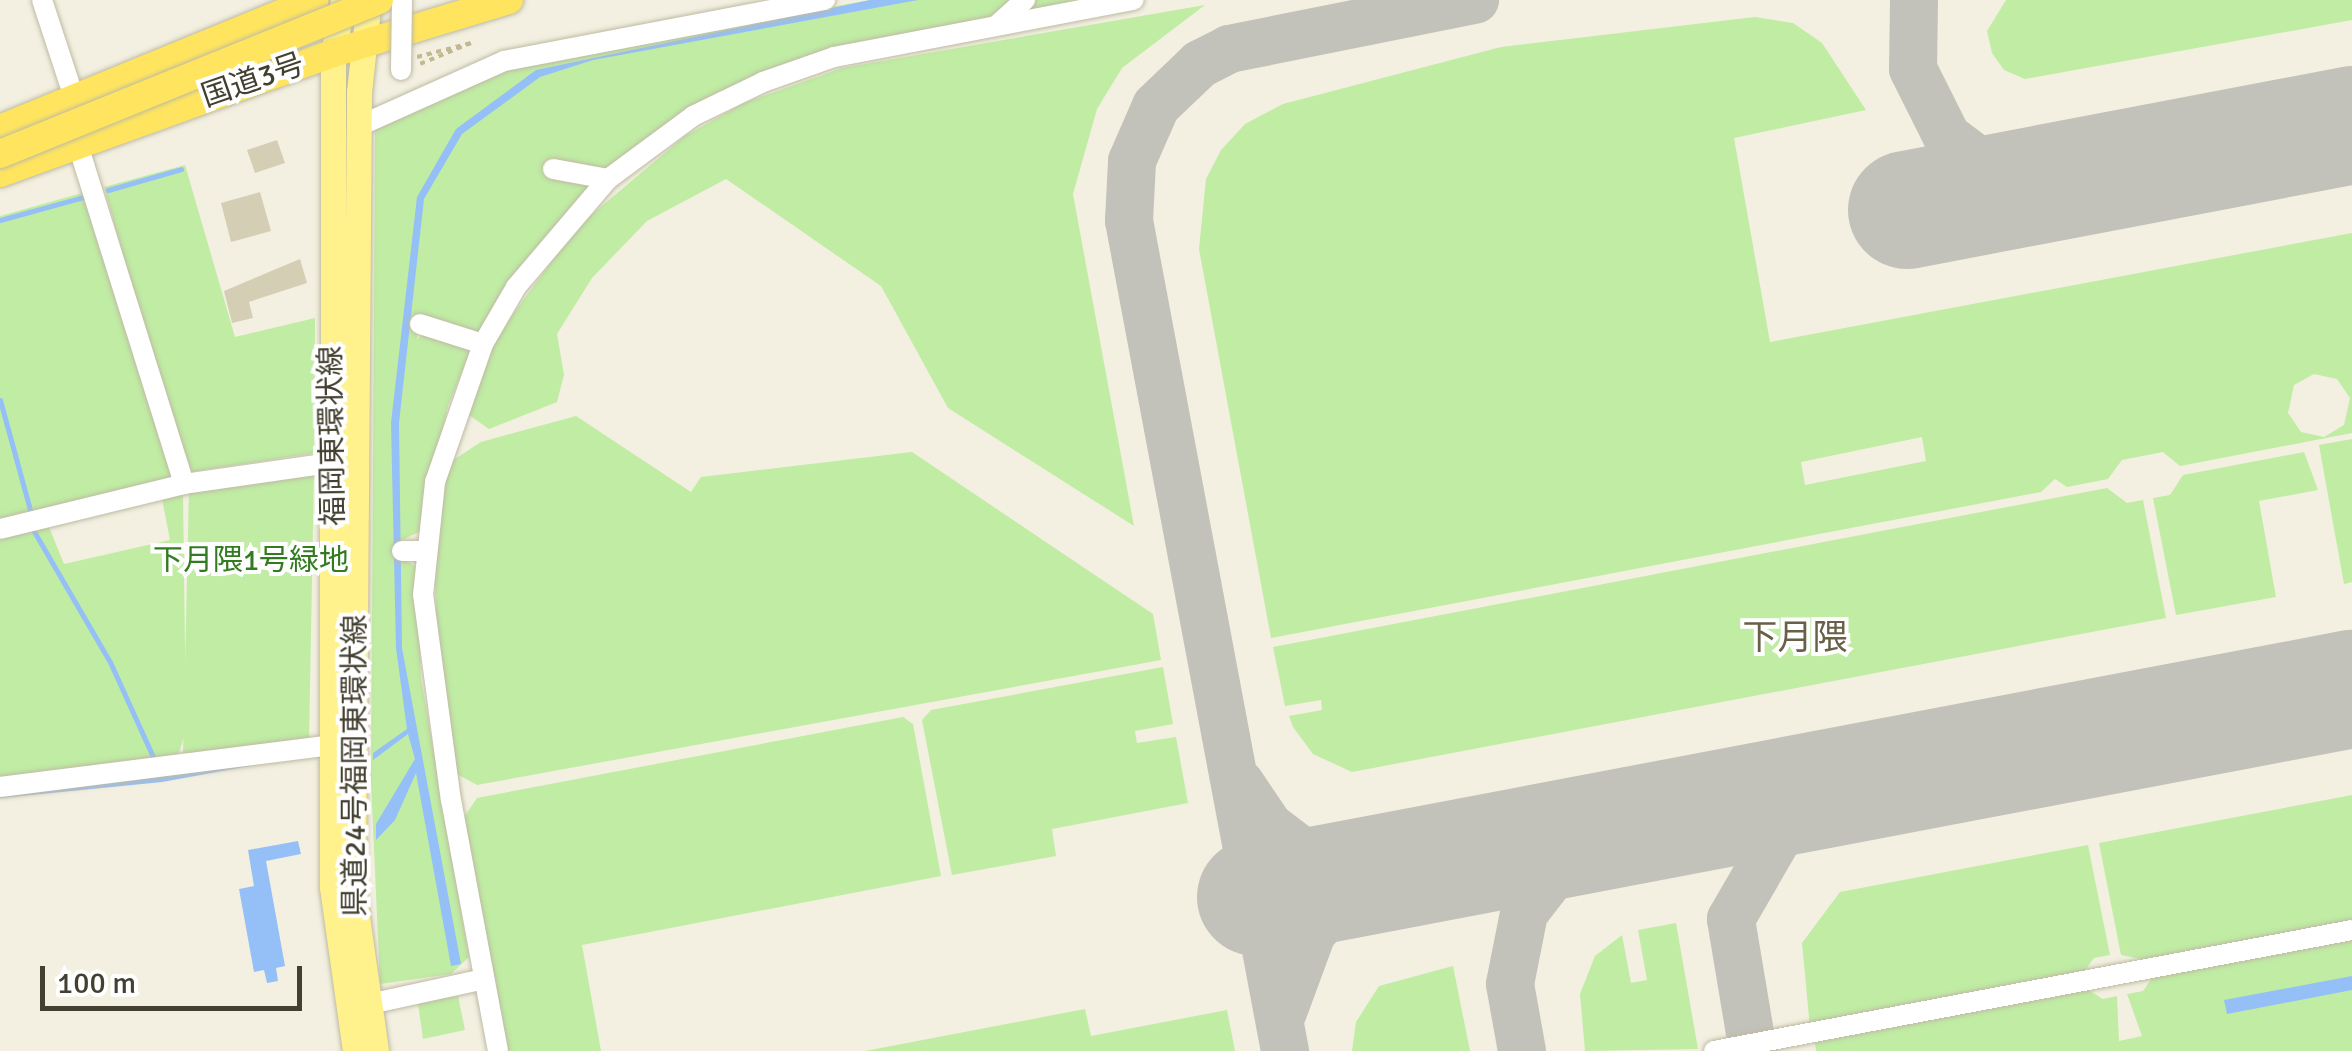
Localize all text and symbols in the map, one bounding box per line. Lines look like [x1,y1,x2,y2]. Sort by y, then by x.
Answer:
street label: 国道3号 [197,47,309,115]
street label: 福岡東環状線 [313,346,353,526]
park label: 下月隈1号緑地 [153,543,349,579]
street label: 県道24号福岡東環状線 [338,615,374,917]
district label: 下月隈 [1743,617,1847,659]
scale bar [45,946,308,1008]
text: 100 m [57,965,136,1002]

